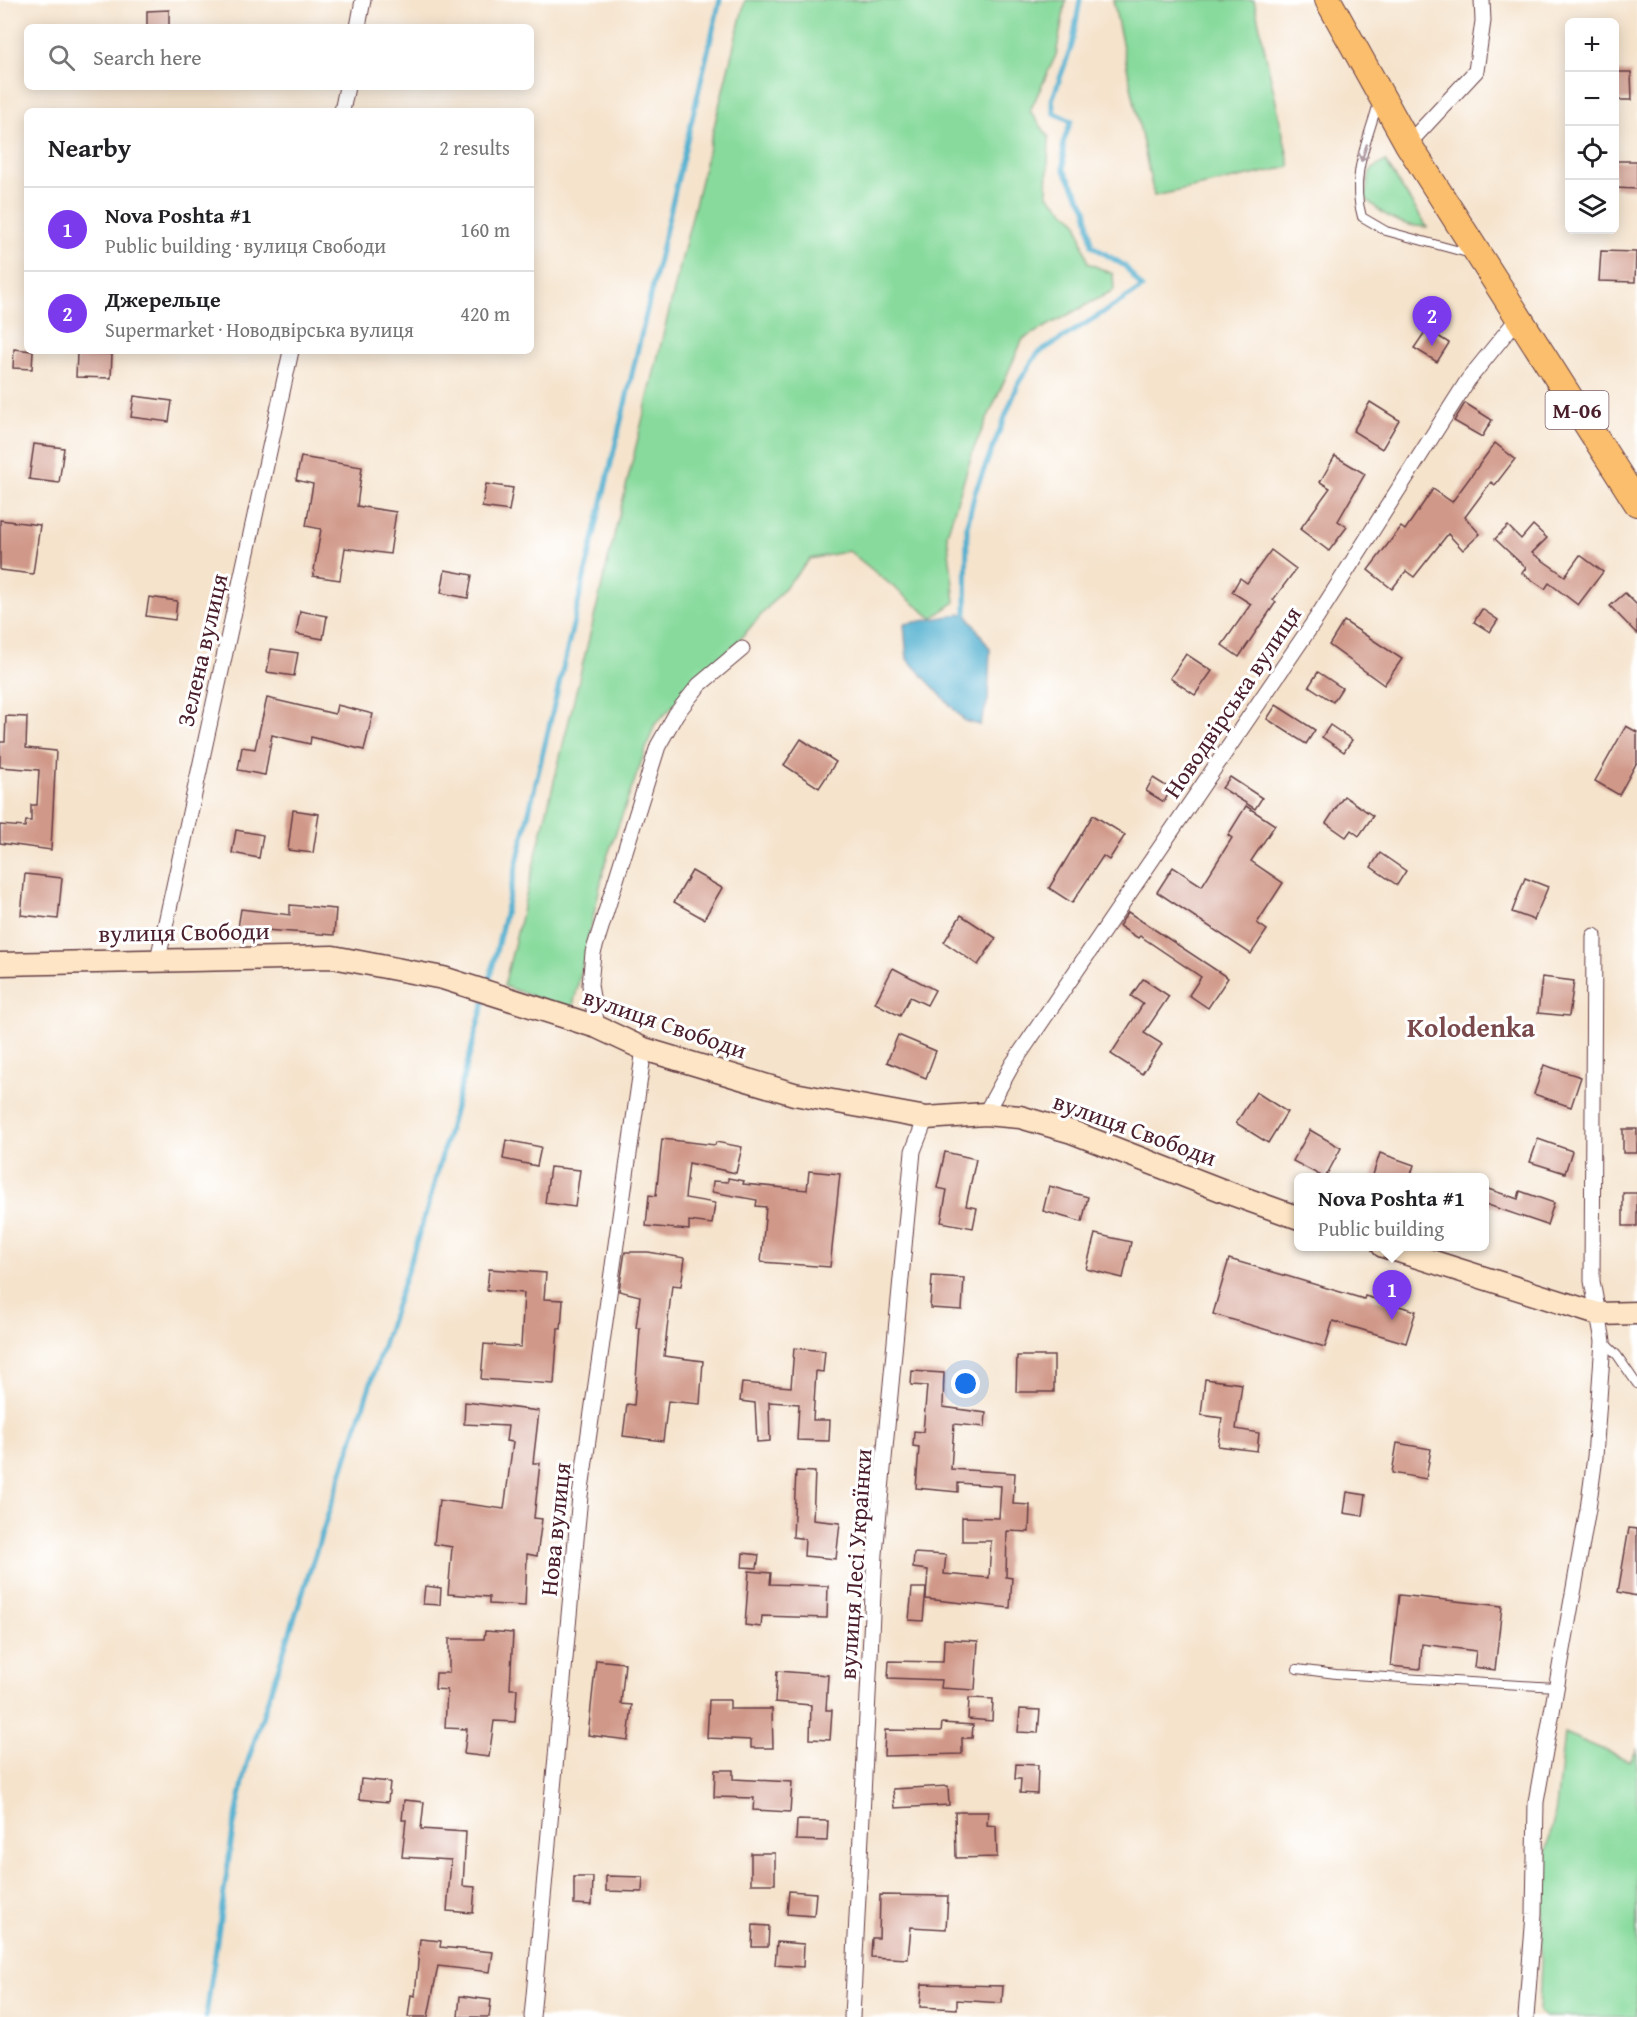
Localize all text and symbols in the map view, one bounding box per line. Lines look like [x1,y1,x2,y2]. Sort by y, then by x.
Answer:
map controls [1565,18,1619,234]
button: + [1565,18,1619,72]
search box [24,24,534,90]
icon: search [45,41,78,74]
text: Search here [93,41,202,73]
button: − [1565,72,1619,126]
button: locate [1565,126,1619,180]
text: Nearby [48,128,131,167]
text: 2 results [439,133,510,162]
one-way arrow [1358,143,1369,162]
button: layers [1565,180,1619,234]
text: Nova Poshta #1 [105,199,252,231]
text: 1 [62,215,73,244]
text: 160 m [460,215,510,244]
text: Public building · вулиця Свободи [105,231,386,260]
text: Джерельце [105,283,221,315]
pin: 2 [1412,296,1452,346]
text: 2 [62,299,73,328]
text: 420 m [460,299,510,328]
text: Supermarket · Новодвірська вулиця [105,315,414,344]
road number: М-06 [1546,391,1608,429]
street label: Зелена вулиця [167,570,237,730]
street label: Новодвірська вулиця [1155,599,1309,805]
street label: вулиця Свободи [98,913,270,951]
street label: вулиця Свободи [578,979,752,1067]
district label: Kolodenka [1407,1007,1535,1047]
street label: вулиця Свободи [1049,1083,1221,1175]
popup [1294,1173,1489,1251]
text: Nova Poshta #1 [1318,1182,1465,1214]
text: Public building [1318,1214,1444,1243]
pin: 1 [1372,1270,1412,1320]
your location [951,1369,980,1398]
street label: вулиця Лесі Українки [829,1447,881,1681]
street label: Нова вулиця [531,1461,579,1597]

